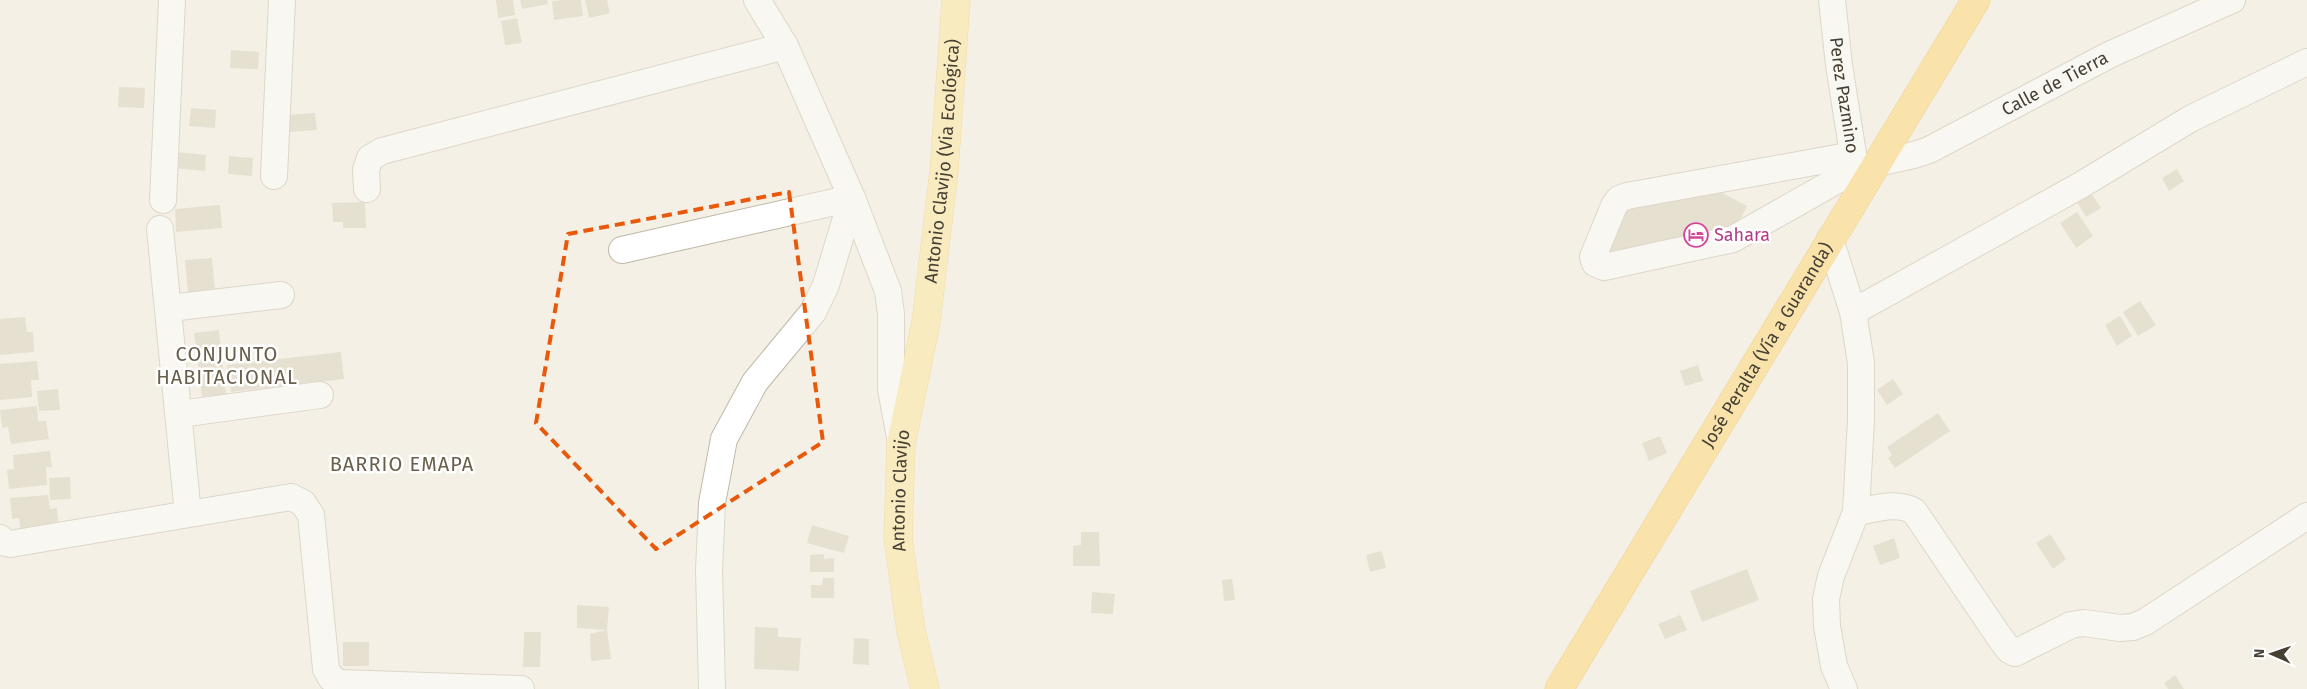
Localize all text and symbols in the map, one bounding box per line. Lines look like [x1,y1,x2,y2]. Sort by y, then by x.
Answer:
street label: Perez Pazmino [1825,36,1864,155]
street label: Antonio Clavijo (Via Ecológica) [920,38,964,284]
street label: Calle de Tierra [1998,46,2112,121]
hotel icon: Sahara [1683,222,1709,248]
place label: Sahara [1714,224,1770,246]
street label: José Peralta (Vía a Guaranda) [1697,238,1838,452]
district label: CONJUNTO HABITACIONAL [156,342,298,389]
street label: Antonio Clavijo [887,427,915,553]
district label: BARRIO EMAPA [330,452,474,476]
north arrow [2247,629,2297,679]
text: N [2251,649,2268,659]

